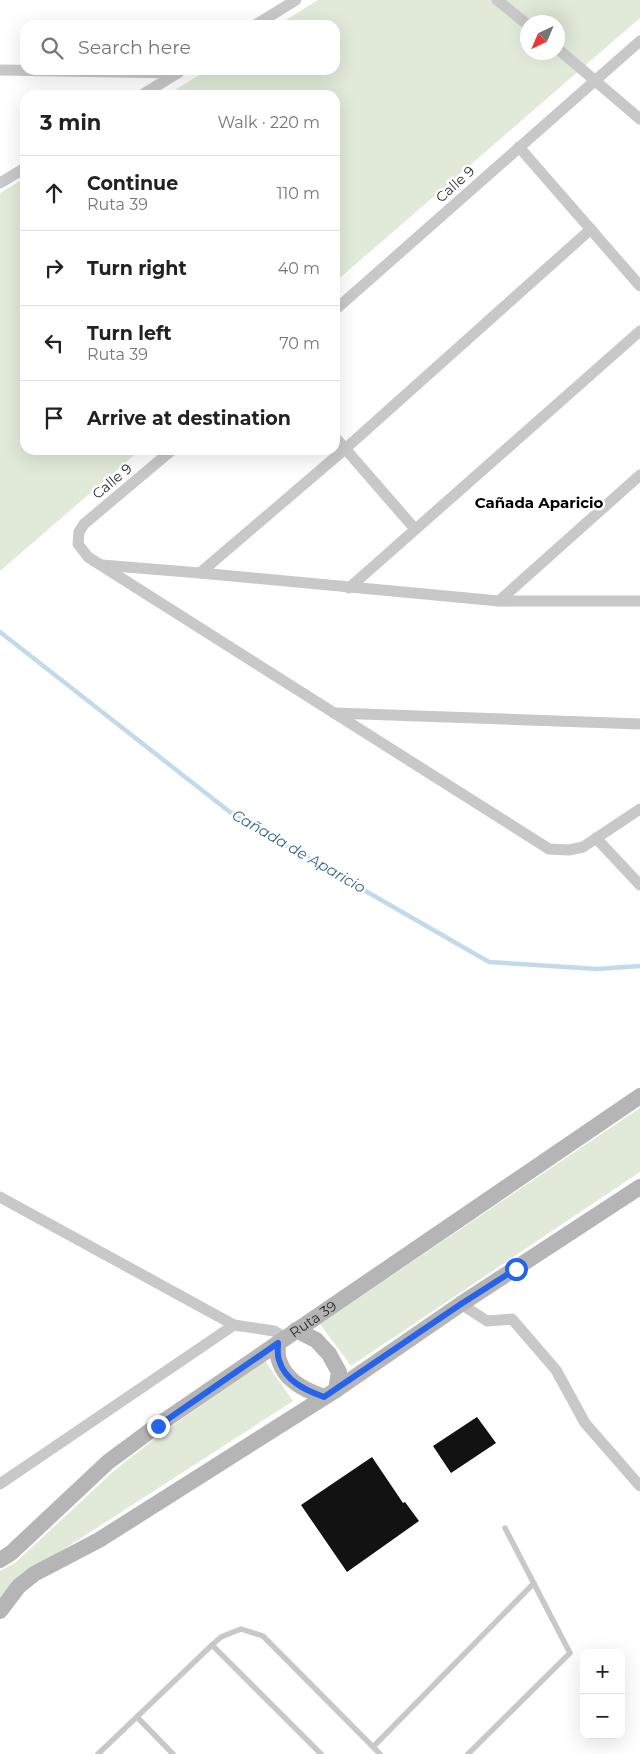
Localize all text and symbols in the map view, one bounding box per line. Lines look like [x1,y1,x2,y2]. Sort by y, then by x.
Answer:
north arrow [520,15,565,60]
search box [20,20,340,75]
icon: search [38,34,66,62]
text: Search here [78,36,191,59]
text: 3 min [40,110,101,135]
text: Walk · 220 m [217,113,320,132]
street label: Calle 9 [432,162,478,206]
text: Continue [87,172,178,195]
icon: ahead [40,179,68,207]
text: 110 m [277,184,320,203]
text: Ruta 39 [87,195,148,214]
icon: right [40,254,68,282]
text: Turn right [87,257,187,280]
text: 40 m [278,259,320,278]
text: Turn left [87,322,172,345]
icon: left [40,329,68,357]
text: 70 m [279,334,320,353]
text: Ruta 39 [87,345,148,364]
icon: arrive [40,404,68,432]
text: Arrive at destination [87,407,291,430]
street label: Calle 9 [88,459,136,503]
district label: Cañada Aparicio [475,493,604,512]
water label: Cañada de Aparicio [229,805,369,897]
route start [505,1258,528,1281]
street label: Ruta 39 [286,1297,340,1342]
route end [147,1415,170,1438]
map controls [580,1649,625,1739]
button: + [580,1649,625,1694]
button: − [580,1694,625,1739]

